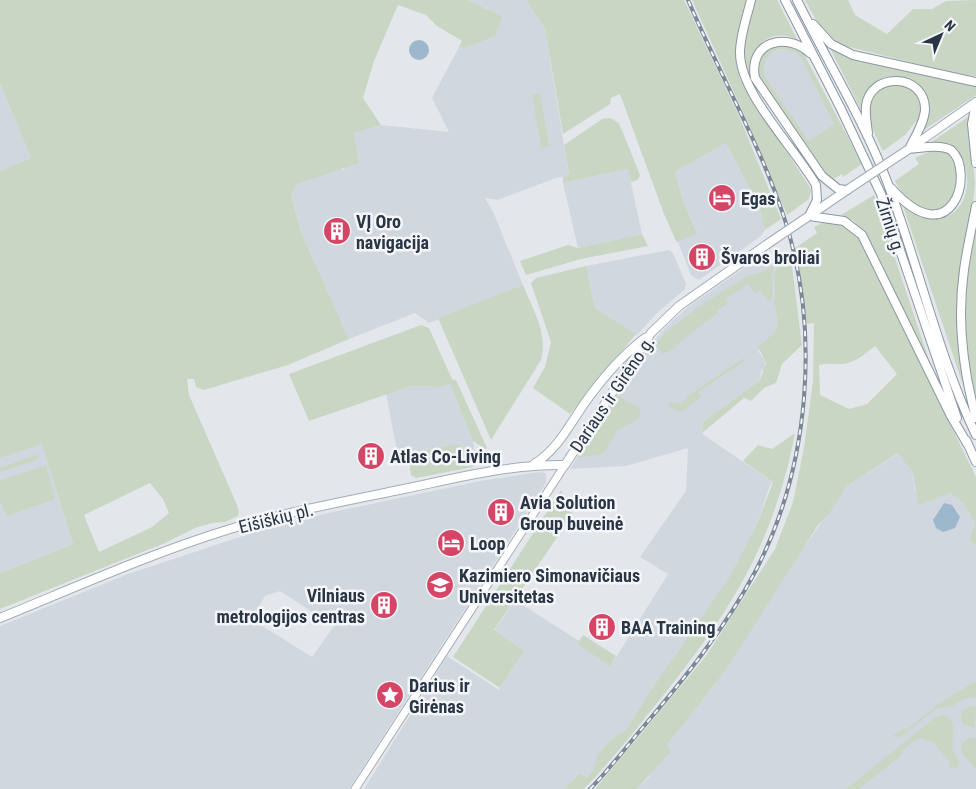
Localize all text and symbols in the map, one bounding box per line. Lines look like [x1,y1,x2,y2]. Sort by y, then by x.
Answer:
north arrow [916,10,966,60]
text: N [941,17,959,34]
hotel icon: Egas [707,183,737,213]
place label: Egas [741,188,775,209]
street label: Žirnių g. [872,195,910,257]
place label: VĮ Oro navigacija [356,211,429,253]
building icon: VĮ Oro navigacija [322,216,352,246]
building icon: Švaros broliai [687,242,717,272]
place label: Švaros broliai [721,247,820,268]
street label: Dariaus ir Girėno g. [565,332,659,456]
building icon: Atlas Co-Living [356,441,386,471]
place label: Atlas Co-Living [390,446,501,467]
place label: Avia Solution Group buveinė [520,492,624,534]
building icon: Avia Solution Group buveinė [486,497,516,527]
street label: Eišiškių pl. [236,499,316,537]
hotel icon: Loop [436,528,466,558]
place label: Loop [470,533,506,554]
place label: Kazimiero Simonavičiaus Universitetas [459,565,640,607]
school or university icon: Kazimiero Simonavičiaus Universitetas [425,570,455,600]
place label: Vilniaus metrologijos centras [217,585,365,627]
building icon: Vilniaus metrologijos centras [369,590,399,620]
building icon: BAA Training [587,612,617,642]
place label: BAA Training [621,617,715,638]
place label: Darius ir Girėnas [409,675,470,717]
place icon: Darius ir Girėnas [375,680,405,710]

